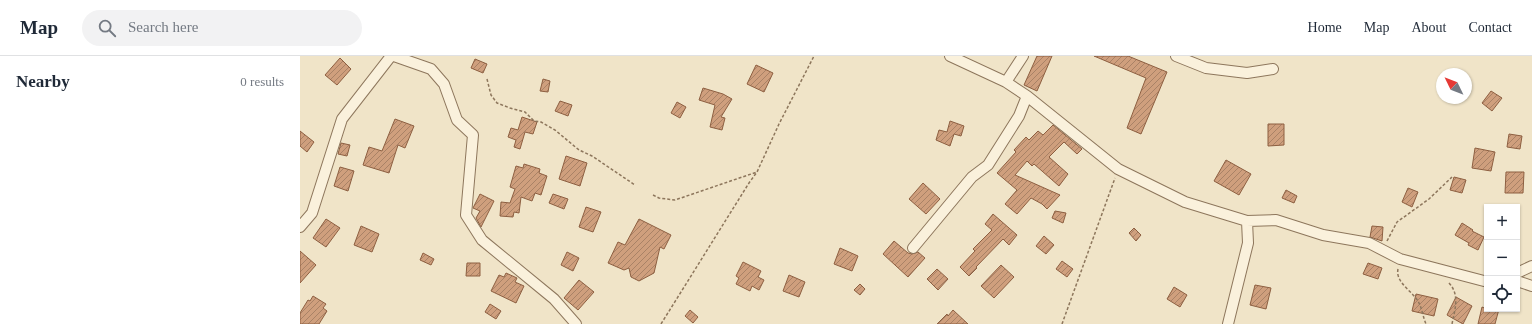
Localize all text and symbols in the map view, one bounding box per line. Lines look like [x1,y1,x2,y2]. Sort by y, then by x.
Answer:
search box [82,10,362,46]
text: Map [20,17,58,38]
icon: search [96,17,118,39]
text: Search here [128,19,198,35]
text: Home [1308,20,1342,35]
text: Map [1364,20,1389,35]
text: About [1411,20,1446,35]
text: Contact [1468,20,1512,35]
north arrow [1436,68,1472,104]
text: Nearby [16,72,70,91]
text: 0 results [240,74,284,89]
map controls [1484,204,1520,312]
button: + [1484,204,1520,240]
button: − [1484,240,1520,276]
button: locate [1484,276,1520,312]

